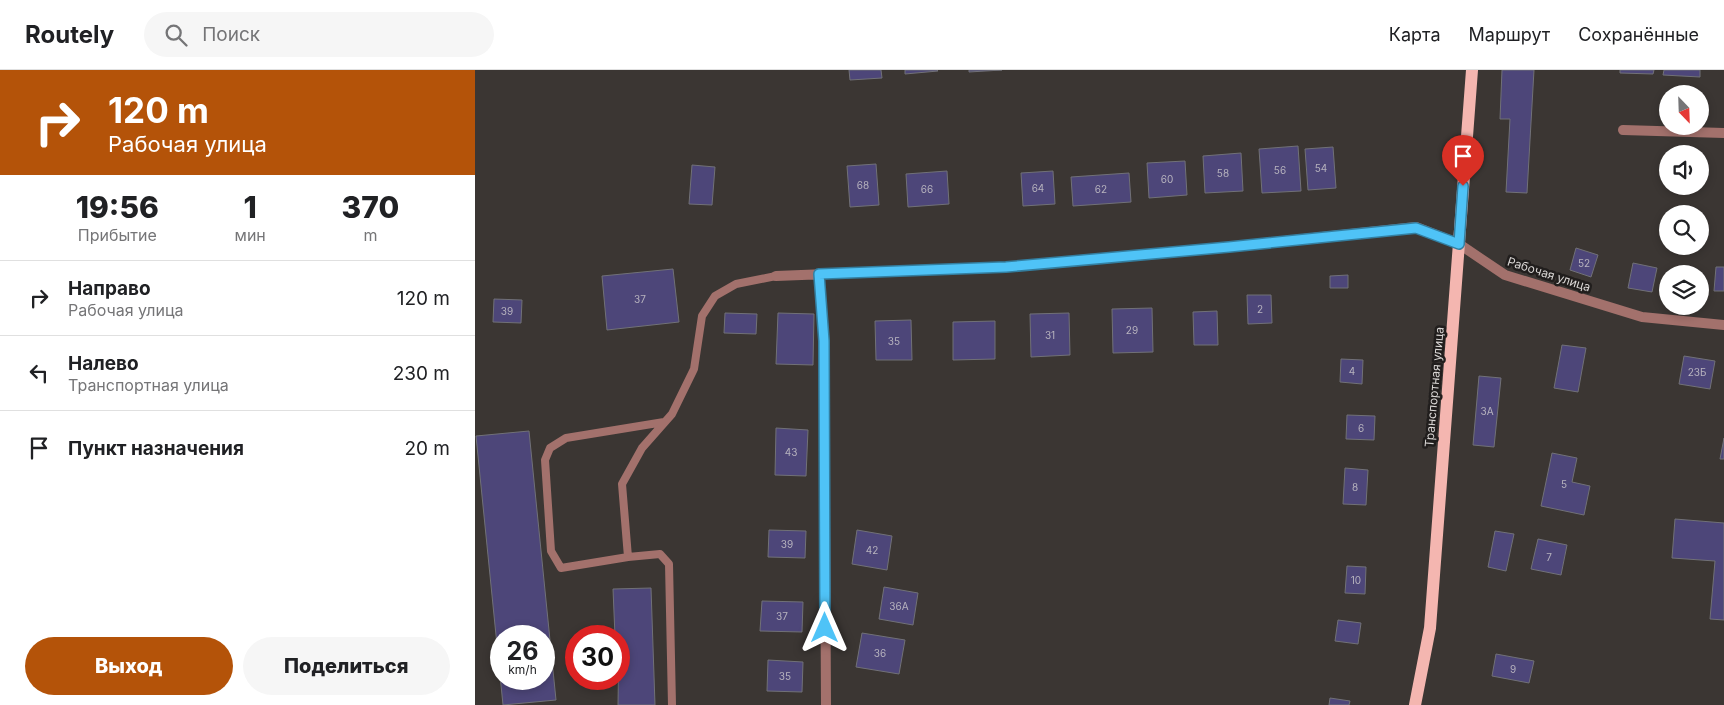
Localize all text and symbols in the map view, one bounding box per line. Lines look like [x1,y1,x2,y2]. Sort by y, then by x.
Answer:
search box [144,12,494,57]
text: Routely [25,20,114,49]
icon: search [162,21,190,49]
text: Поиск [202,23,260,46]
text: Карта [1389,24,1441,45]
text: Маршрут [1469,24,1550,45]
text: Сохранённые [1578,24,1699,45]
north arrow [1659,85,1709,135]
map controls [1659,85,1709,315]
text: 120 m [108,89,209,131]
icon: right [25,90,90,155]
text: Рабочая улица [108,131,267,157]
pin [1442,135,1484,186]
icon: arrive [1449,142,1477,170]
button: sound [1659,145,1709,195]
house number: 54 [1315,162,1327,174]
house number: 56 [1274,164,1286,176]
house number: 58 [1217,167,1229,179]
house number: 60 [1161,173,1173,185]
house number: 68 [857,179,869,191]
house number: 64 [1032,182,1044,194]
house number: 66 [921,183,933,195]
house number: 62 [1095,183,1107,195]
text: 19:56 [76,189,159,225]
text: 1 [244,189,257,225]
text: 370 [342,189,399,225]
button: search [1659,205,1709,255]
text: Прибытие [78,225,157,245]
text: мин [235,225,266,245]
text: m [363,225,377,245]
street label: Рабочая улица [1505,253,1593,295]
house number: 52 [1578,257,1590,269]
button: layers [1659,265,1709,315]
text: Направо [68,277,151,300]
icon: right [25,284,53,312]
text: 120 m [397,287,450,310]
house number: 37 [634,293,646,305]
text: Рабочая улица [68,300,184,320]
house number: 2 [1257,303,1263,315]
house number: 39 [501,305,513,317]
house number: 29 [1126,324,1138,336]
street label: Транспортная улица [1421,326,1447,448]
house number: 31 [1045,329,1055,341]
house number: 35 [888,335,900,347]
text: Налево [68,352,139,375]
icon: left [25,359,53,387]
text: 230 m [393,362,450,385]
house number: 4 [1349,365,1355,377]
house number: 23Б [1688,366,1706,378]
text: Транспортная улица [68,375,229,395]
house number: 3А [1480,405,1494,417]
house number: 6 [1358,422,1364,434]
icon: arrive [25,434,53,462]
text: Пункт назначения [68,437,244,460]
text: 20 m [404,437,450,460]
house number: 43 [785,446,797,458]
house number: 5 [1561,478,1567,490]
house number: 8 [1352,481,1358,493]
house number: 39 [781,538,793,550]
house number: 42 [866,544,878,556]
house number: 7 [1546,551,1552,563]
house number: 10 [1351,574,1361,586]
house number: 36А [889,600,909,612]
position arrow [798,601,850,653]
house number: 37 [776,610,788,622]
speed limit sign: 30 [565,625,630,690]
text: 26 [507,636,538,666]
button: Выход [25,637,233,695]
button: Поделиться [243,637,450,695]
house number: 36 [874,647,886,659]
text: km/h [508,662,537,677]
house number: 9 [1510,663,1516,675]
house number: 35 [779,670,791,682]

